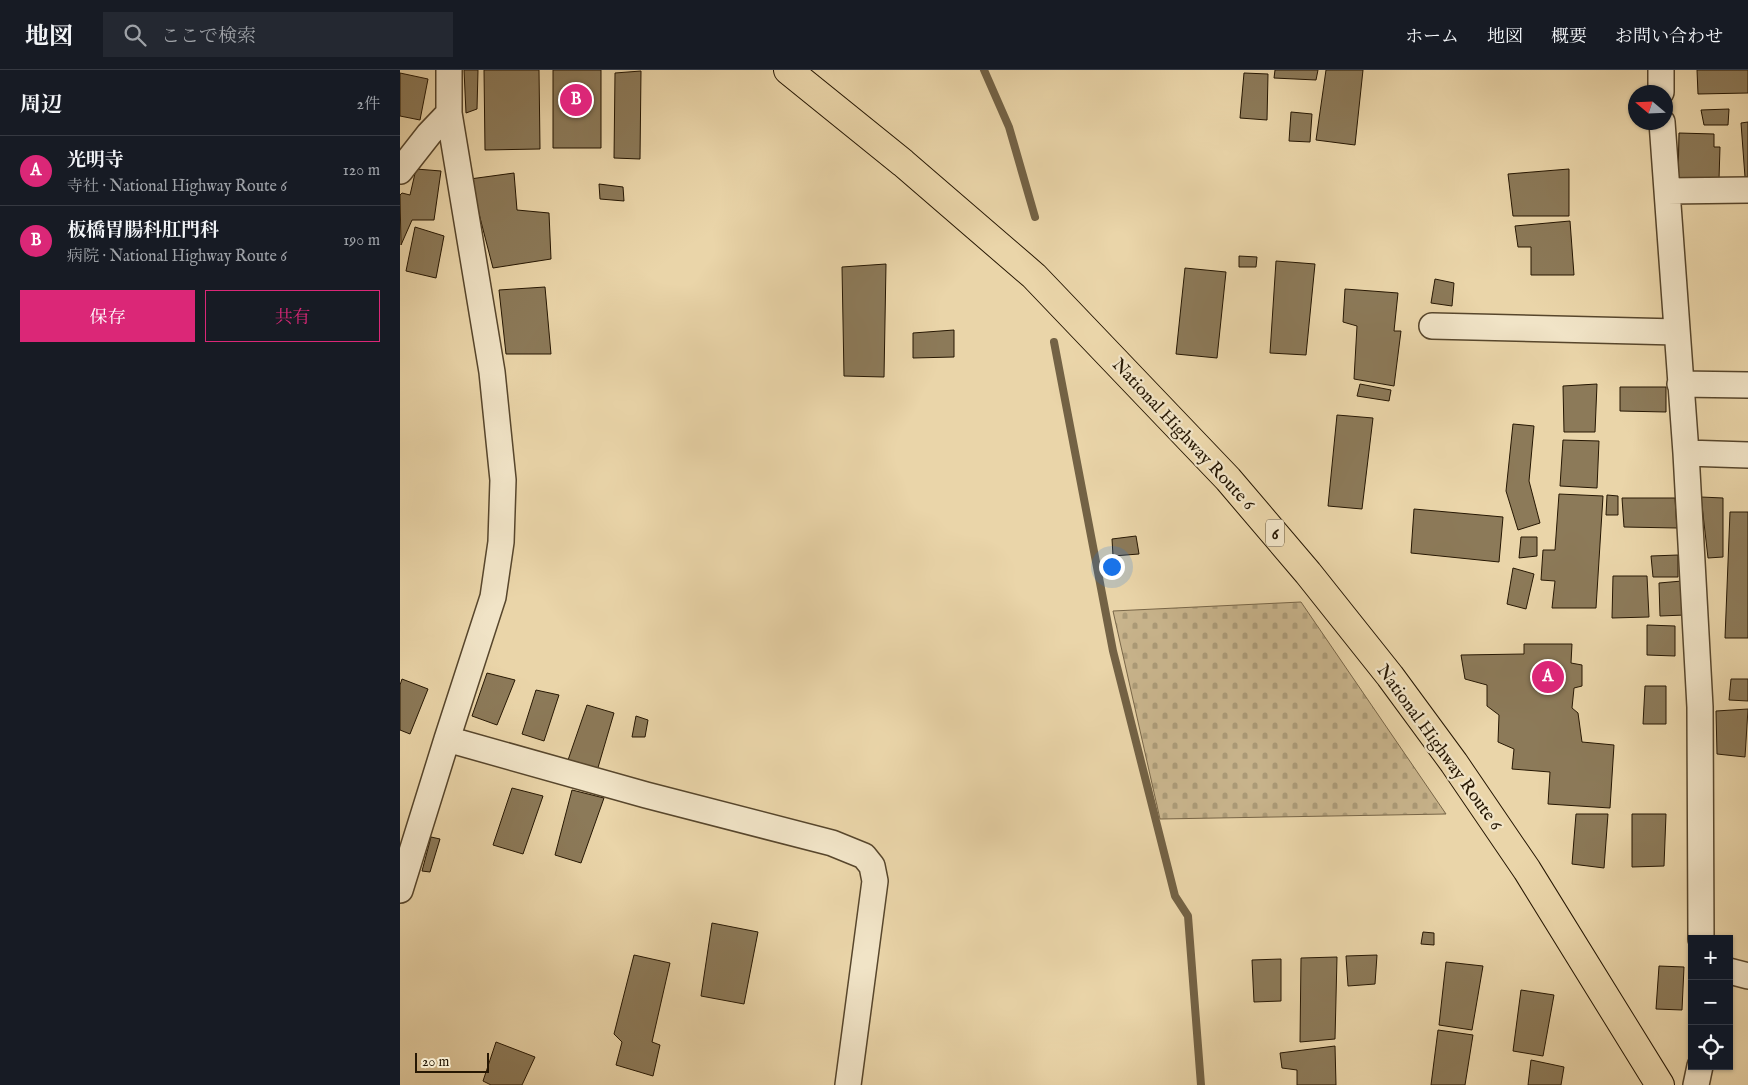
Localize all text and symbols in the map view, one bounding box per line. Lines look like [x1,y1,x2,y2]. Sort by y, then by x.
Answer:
search box [103,12,453,57]
icon: search [121,21,149,49]
text: 地図 [25,22,73,53]
text: ここで検索 [161,25,256,49]
text: ホーム [1405,26,1459,49]
text: 地図 [1487,26,1523,49]
text: 概要 [1551,26,1587,49]
text: お問い合わせ [1615,26,1723,49]
pin: B [560,81,592,119]
north arrow [1628,85,1673,130]
text: 周辺 [20,92,62,119]
text: 2件 [356,95,380,115]
text: 光明寺 [67,149,124,173]
text: A [31,161,41,181]
text: 120 m [343,161,380,181]
text: 寺社 · National Highway Route 6 [67,177,287,197]
text: 板橋胃腸科肛門科 [67,219,219,243]
text: B [31,231,41,251]
text: 190 m [343,231,380,251]
text: 病院 · National Highway Route 6 [67,247,287,267]
button: 保存 [20,290,195,342]
button: 共有 [205,290,380,342]
street label: National Highway Route 6 [1106,354,1260,516]
road number: 6 [1266,519,1284,546]
your location [1099,554,1125,580]
pin: A [1532,658,1564,696]
street label: National Highway Route 6 [1371,660,1507,836]
map controls [1688,935,1733,1070]
button: + [1688,935,1733,980]
button: − [1688,980,1733,1025]
button: locate [1688,1025,1733,1070]
scale bar [415,1050,489,1073]
text: 20 m [422,1053,449,1071]

